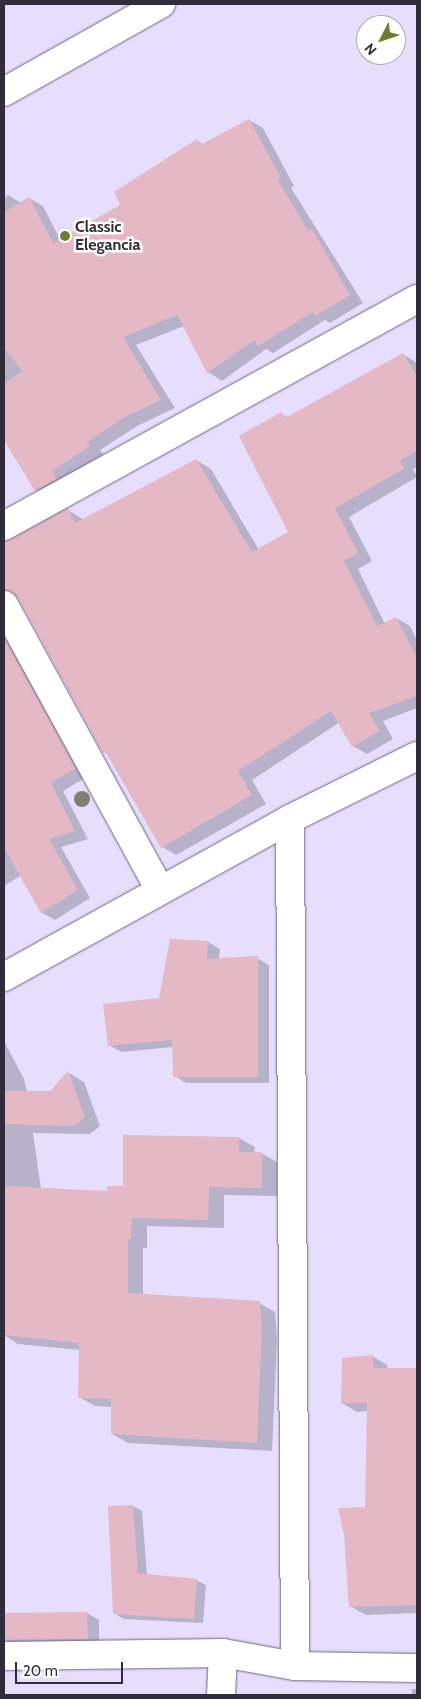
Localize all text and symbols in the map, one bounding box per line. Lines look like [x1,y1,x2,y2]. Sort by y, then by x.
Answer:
north arrow [356,15,406,65]
text: N [360,40,380,59]
place label: Classic Elegancia [75,217,140,255]
marker: Classic Elegancia [59,230,71,242]
scale bar [18,1652,125,1684]
text: 20 m [23,1662,58,1680]

